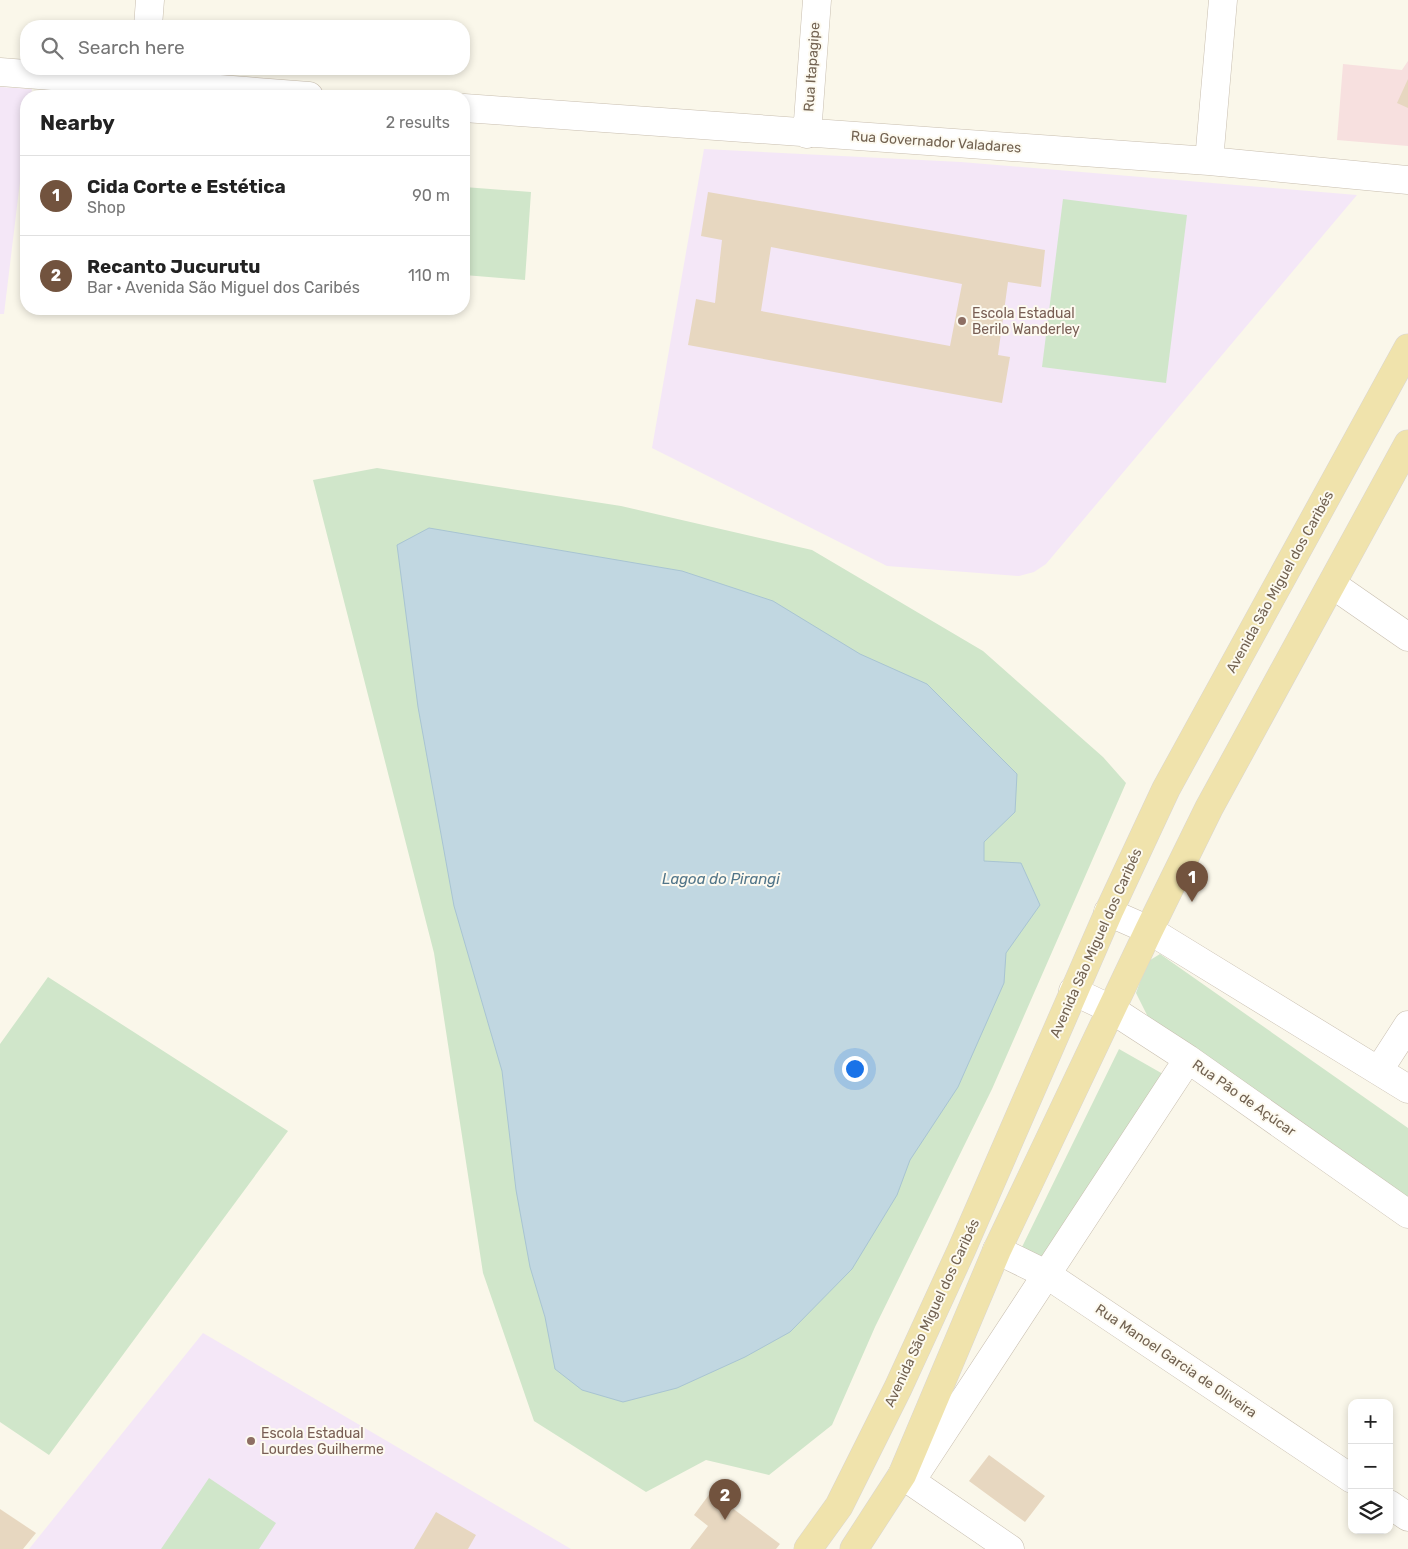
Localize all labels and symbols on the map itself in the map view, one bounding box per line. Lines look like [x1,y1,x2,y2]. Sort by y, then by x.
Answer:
street label: Rua Itapagipe [800,21,824,112]
street label: Rua Governador Valadares [850,128,1022,156]
place label: Escola Estadual Berilo Wanderley [972,305,1080,338]
marker: Escola Estadual Berilo Wanderley [956,315,968,327]
street label: Avenida São Miguel dos Caribés [1223,488,1337,676]
street label: Avenida São Miguel dos Caribés [1046,846,1146,1040]
pin: 1 [1176,861,1208,902]
water label: Lagoa do Pirangi [662,870,780,888]
your location [842,1056,868,1082]
street label: Rua Pão de Açúcar [1189,1056,1300,1140]
street label: Avenida São Miguel dos Caribés [881,1216,983,1410]
street label: Rua Manoel Garcia de Oliveira [1092,1301,1260,1421]
place label: Escola Estadual Lourdes Guilherme [261,1425,384,1458]
marker: Escola Estadual Lourdes Guilherme [245,1435,257,1447]
pin: 2 [709,1479,741,1520]

